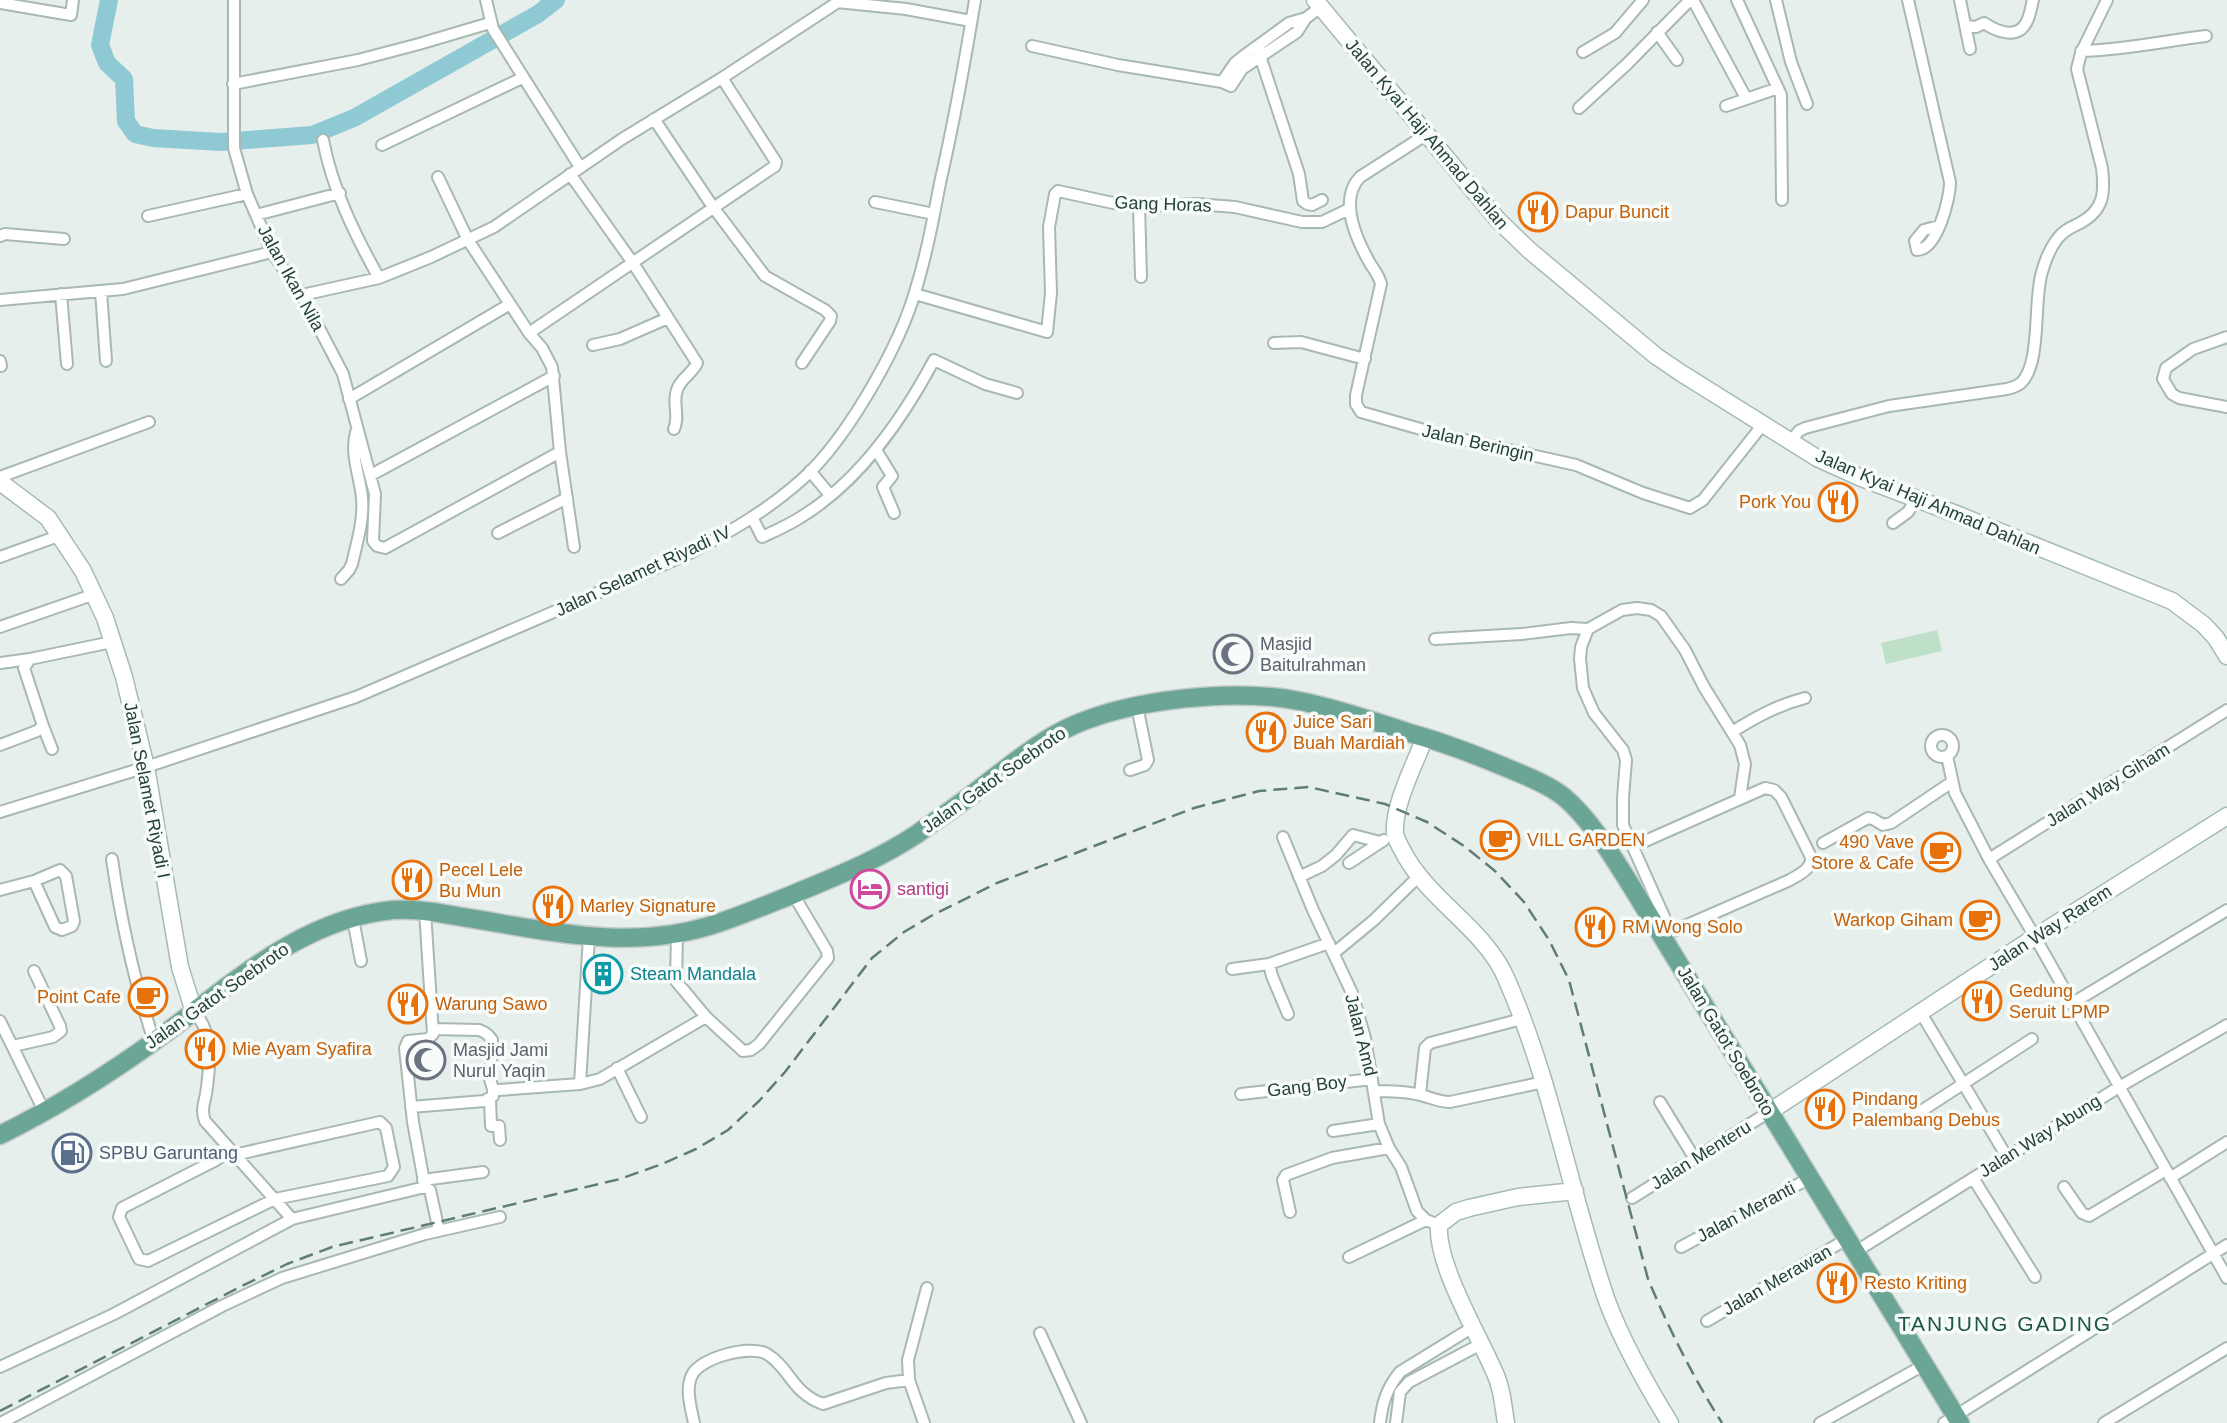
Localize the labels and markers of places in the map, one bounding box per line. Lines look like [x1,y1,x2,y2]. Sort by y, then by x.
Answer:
restaurant icon: Dapur Buncit [1517,191,1559,233]
place label: Dapur Buncit [1565,202,1669,222]
restaurant icon: Pork You [1817,481,1859,523]
place label: Pork You [1739,492,1811,512]
mosque icon: Masjid Baitulrahman [1212,633,1254,675]
place label: Masjid Baitulrahman [1260,634,1366,675]
restaurant icon: Juice Sari Buah Mardiah [1245,711,1287,753]
place label: Juice Sari Buah Mardiah [1293,712,1405,753]
cafe icon: VILL GARDEN [1479,819,1521,861]
place label: VILL GARDEN [1527,830,1645,850]
cafe icon: 490 Vave Store & Cafe [1920,831,1962,873]
place label: 490 Vave Store & Cafe [1811,832,1914,873]
restaurant icon: Pecel Lele Bu Mun [391,859,433,901]
place label: Pecel Lele Bu Mun [439,860,523,901]
hotel icon: santigi [849,868,891,910]
place label: santigi [897,879,949,899]
restaurant icon: Marley Signature [532,885,574,927]
place label: Marley Signature [580,896,716,916]
cafe icon: Warkop Giham [1959,899,2001,941]
restaurant icon: RM Wong Solo [1574,906,1616,948]
place label: Warkop Giham [1834,910,1953,930]
place label: RM Wong Solo [1622,917,1743,937]
building icon: Steam Mandala [582,953,624,995]
place label: Steam Mandala [630,964,757,984]
cafe icon: Point Cafe [127,976,169,1018]
restaurant icon: Gedung Seruit LPMP [1961,980,2003,1022]
place label: Gedung Seruit LPMP [2009,981,2110,1022]
restaurant icon: Warung Sawo [387,983,429,1025]
place label: Point Cafe [37,987,121,1007]
place label: Warung Sawo [435,994,547,1014]
restaurant icon: Mie Ayam Syafira [184,1028,226,1070]
place label: Mie Ayam Syafira [232,1039,373,1059]
mosque icon: Masjid Jami Nurul Yaqin [405,1039,447,1081]
place label: Masjid Jami Nurul Yaqin [453,1040,548,1081]
restaurant icon: Pindang Palembang Debus [1804,1088,1846,1130]
place label: Pindang Palembang Debus [1852,1089,2000,1130]
fuel station icon: SPBU Garuntang [51,1132,93,1174]
place label: SPBU Garuntang [99,1143,238,1163]
restaurant icon: Resto Kriting [1816,1262,1858,1304]
place label: Resto Kriting [1864,1273,1967,1293]

